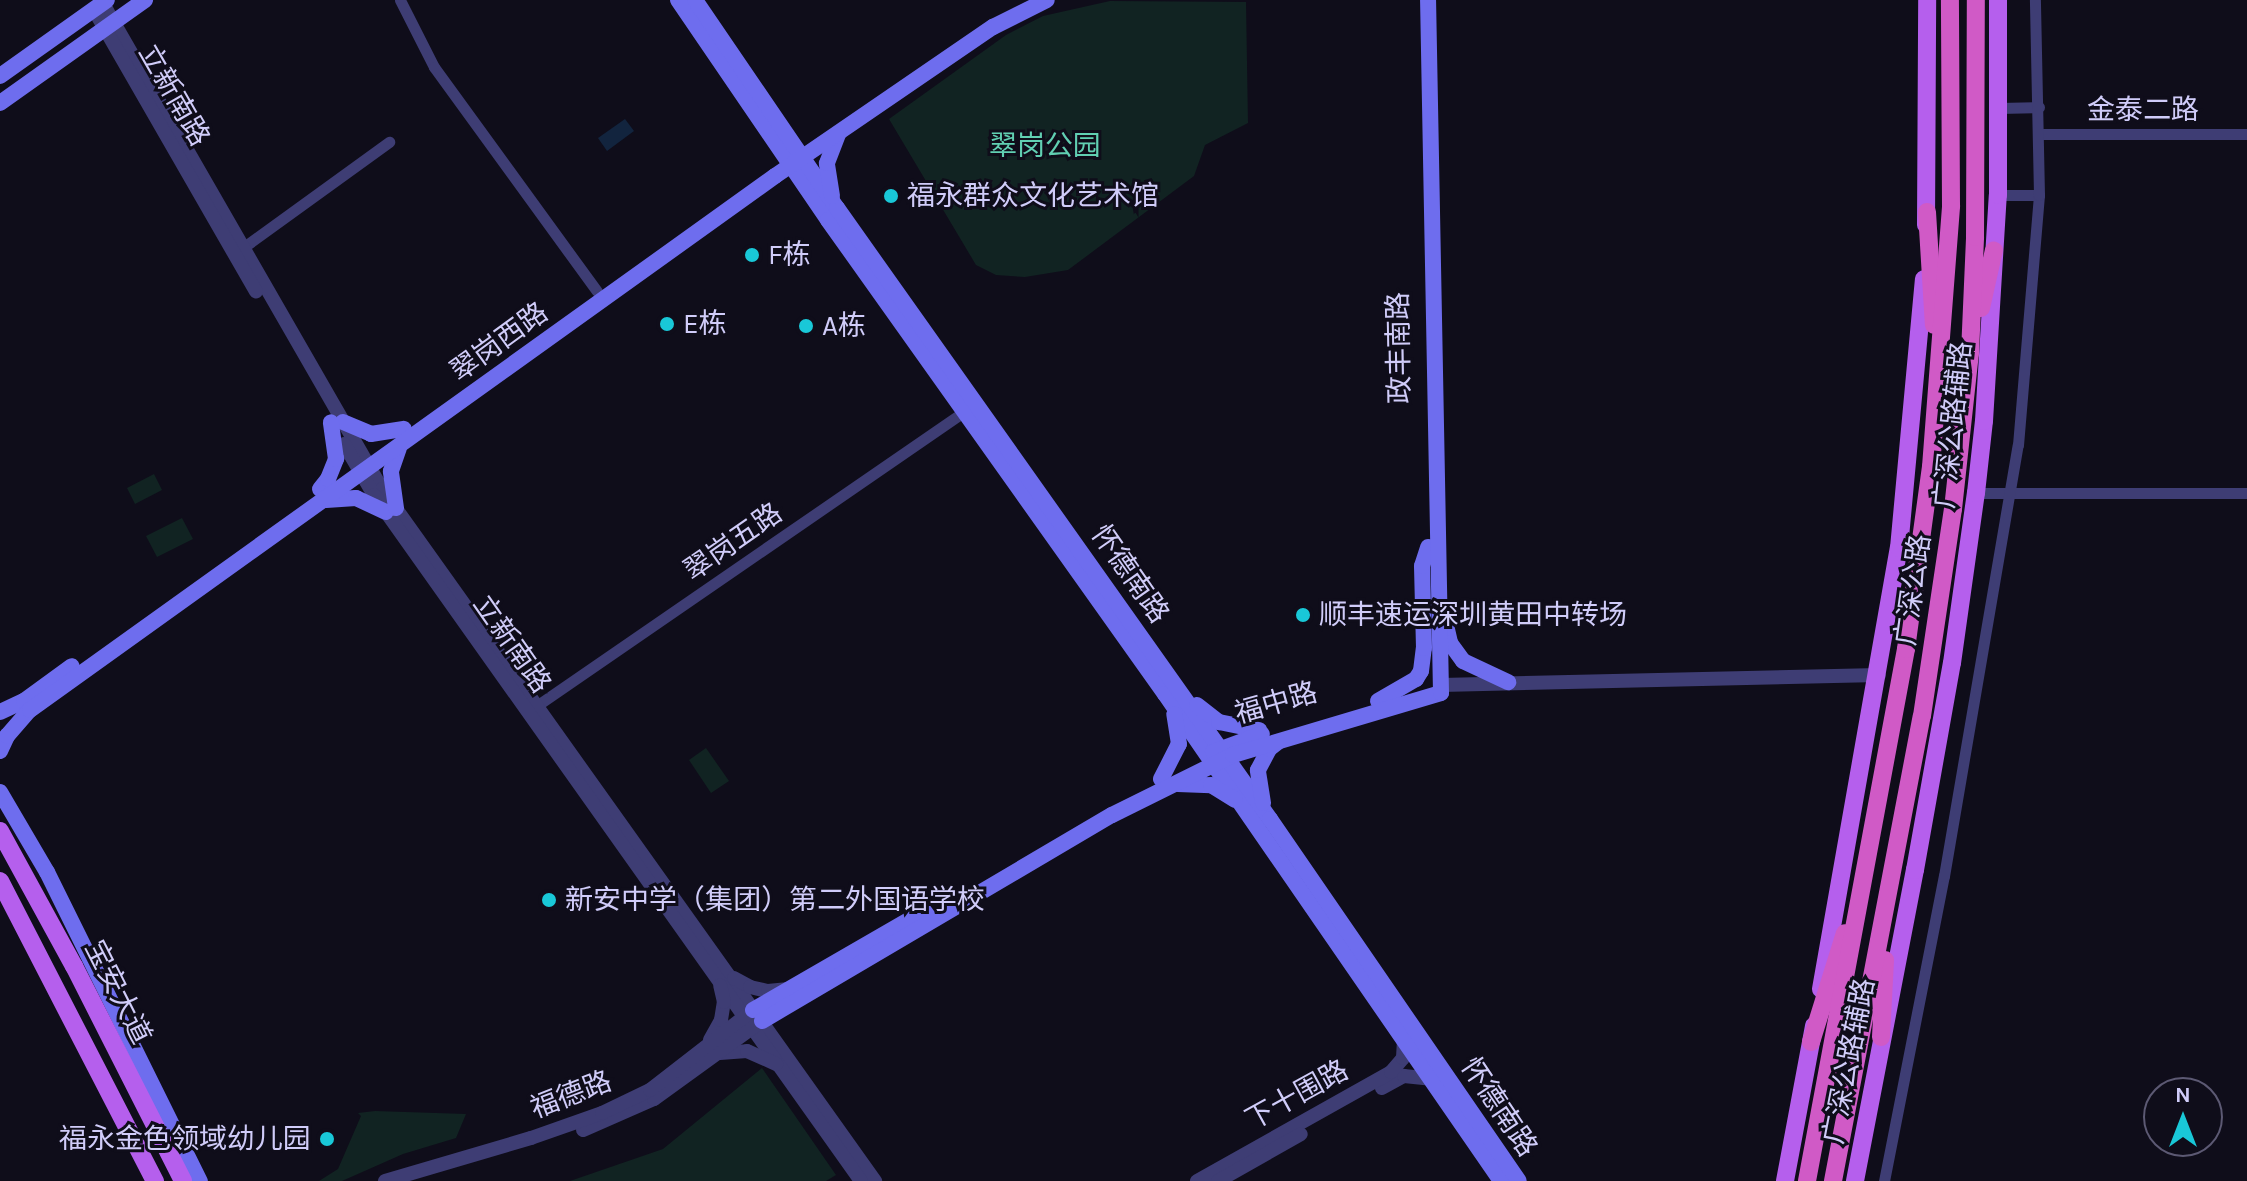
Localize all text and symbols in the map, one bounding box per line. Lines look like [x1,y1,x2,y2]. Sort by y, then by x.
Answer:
street label: 立新南路 [131,38,217,152]
street label: 金泰二路 [2087,93,2199,127]
park label: 翠岗公园 [989,129,1101,163]
place label: 福永群众文化艺术馆 [907,179,1159,213]
marker: 福永群众文化艺术馆 [882,187,900,205]
place label: F栋 [768,238,811,272]
marker: F栋 [743,246,761,264]
street label: 政丰南路 [1381,292,1417,404]
street label: 翠岗西路 [444,295,554,389]
place label: E栋 [683,307,727,341]
place label: A栋 [822,309,866,343]
marker: E栋 [658,315,676,333]
marker: A栋 [797,317,815,335]
street label: 广深公路辅路 [1928,340,1978,510]
street label: 翠岗五路 [677,496,789,588]
street label: 怀德南路 [1084,518,1176,630]
street label: 广深公路 [1889,532,1937,648]
street label: 立新南路 [466,588,558,700]
place label: 顺丰速运深圳黄田中转场 [1319,598,1627,632]
marker: 顺丰速运深圳黄田中转场 [1294,606,1312,624]
street label: 福中路 [1231,675,1321,731]
place label: 新安中学（集团）第二外国语学校 [565,883,985,917]
marker: 新安中学（集团）第二外国语学校 [540,891,558,909]
street label: 宝安大道 [78,934,158,1050]
street label: 广深公路辅路 [1816,975,1882,1147]
street label: 怀德南路 [1454,1051,1544,1163]
street label: 下十围路 [1240,1053,1354,1137]
street label: 福德路 [526,1064,616,1126]
north arrow [2143,1077,2223,1157]
text: N [2175,1082,2191,1108]
place label: 福永金色领域幼儿园 [59,1122,311,1156]
marker: 福永金色领域幼儿园 [318,1130,336,1148]

